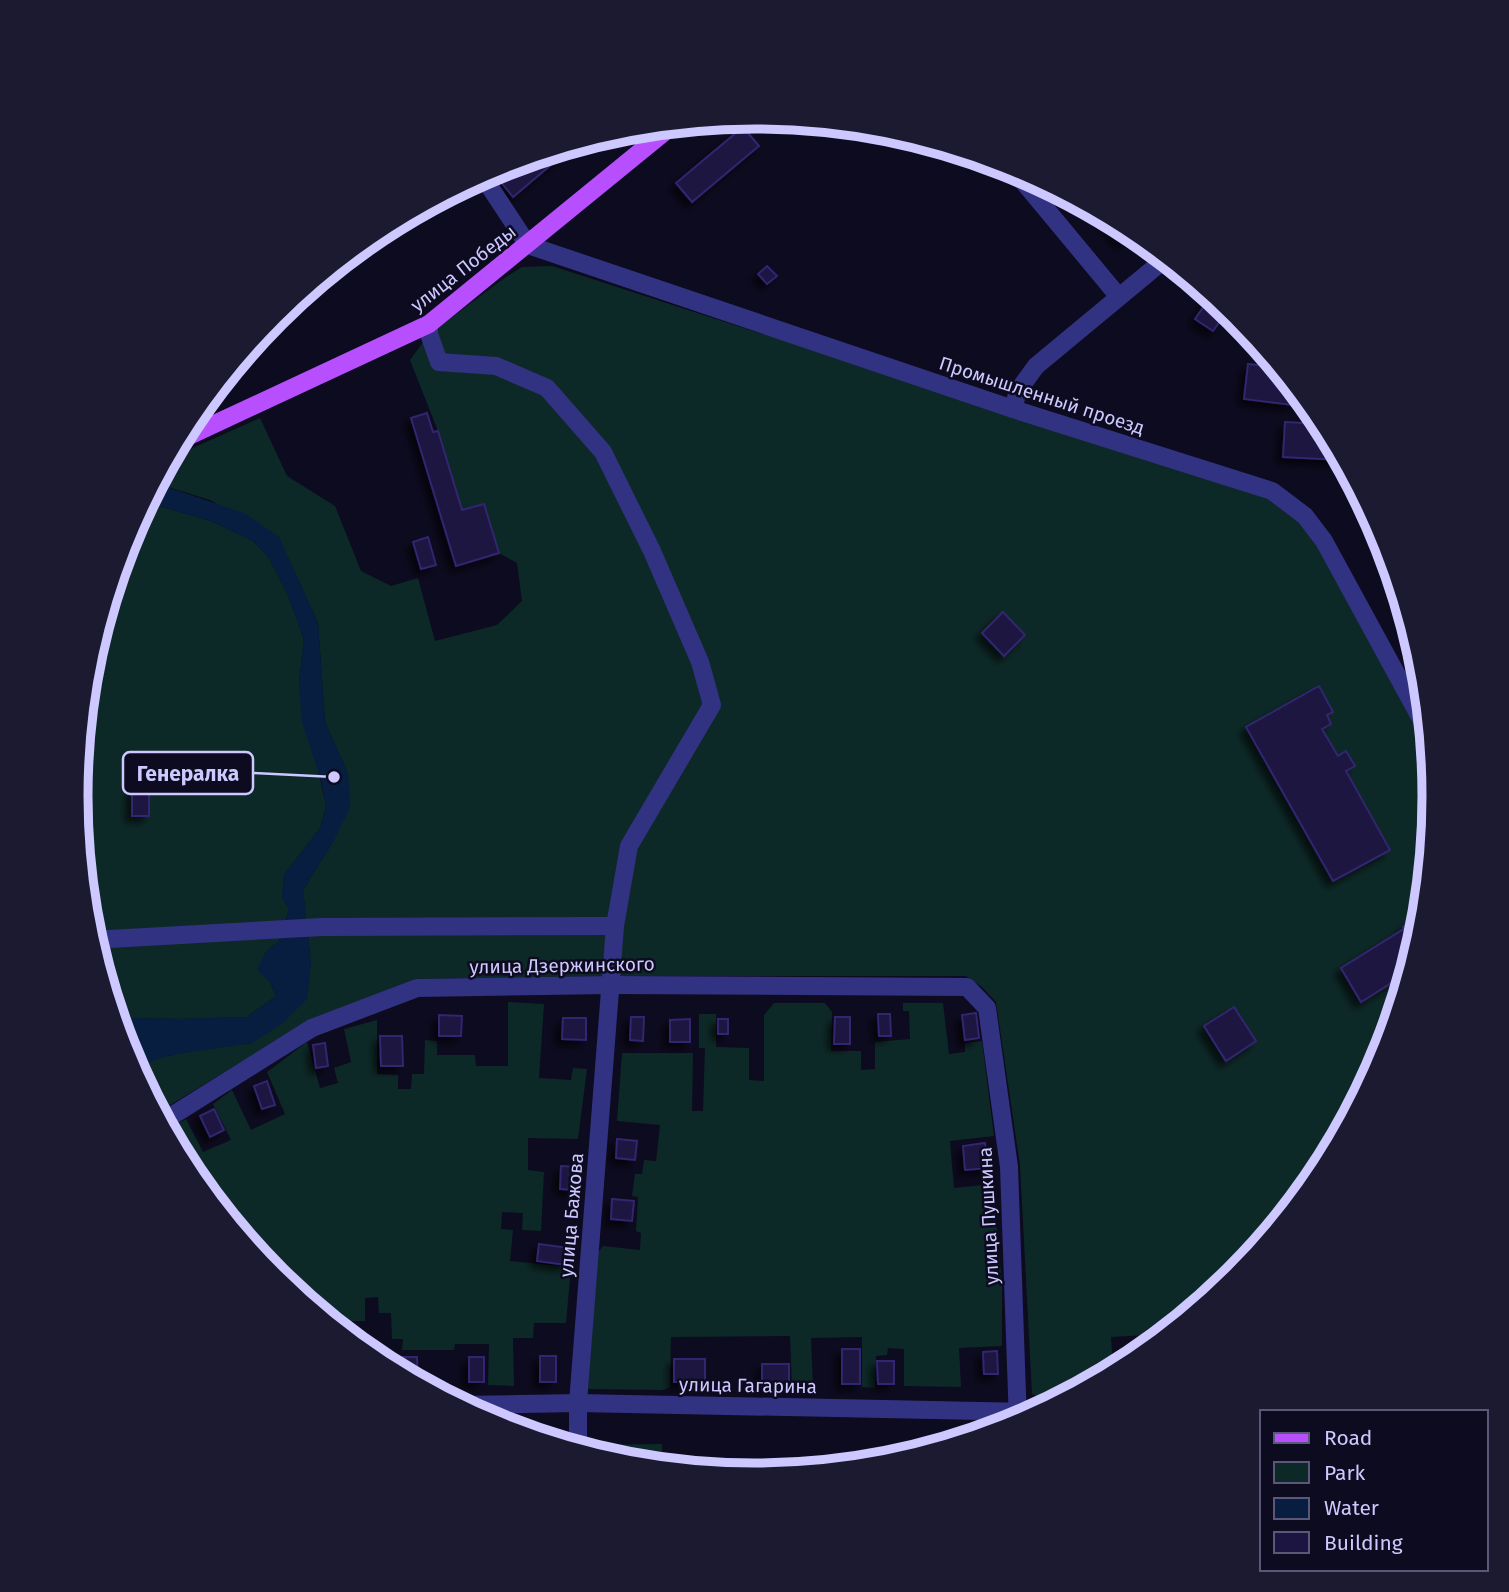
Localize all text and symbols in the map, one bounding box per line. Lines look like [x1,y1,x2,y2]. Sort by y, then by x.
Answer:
street label: улица Победы [406,220,521,317]
street label: Промышленный проезд [936,351,1147,440]
callout: Генералка [123,752,253,794]
text: Генералка [137,761,239,787]
street label: улица Дзержинского [469,952,655,979]
street label: улица Пушкина [973,1146,1004,1286]
street label: улица Бажова [555,1152,588,1278]
street label: улица Гагарина [679,1373,817,1398]
legend [1260,1410,1488,1571]
text: Road [1324,1425,1372,1451]
text: Park [1324,1460,1366,1486]
text: Water [1324,1495,1379,1521]
text: Building [1324,1530,1403,1556]

